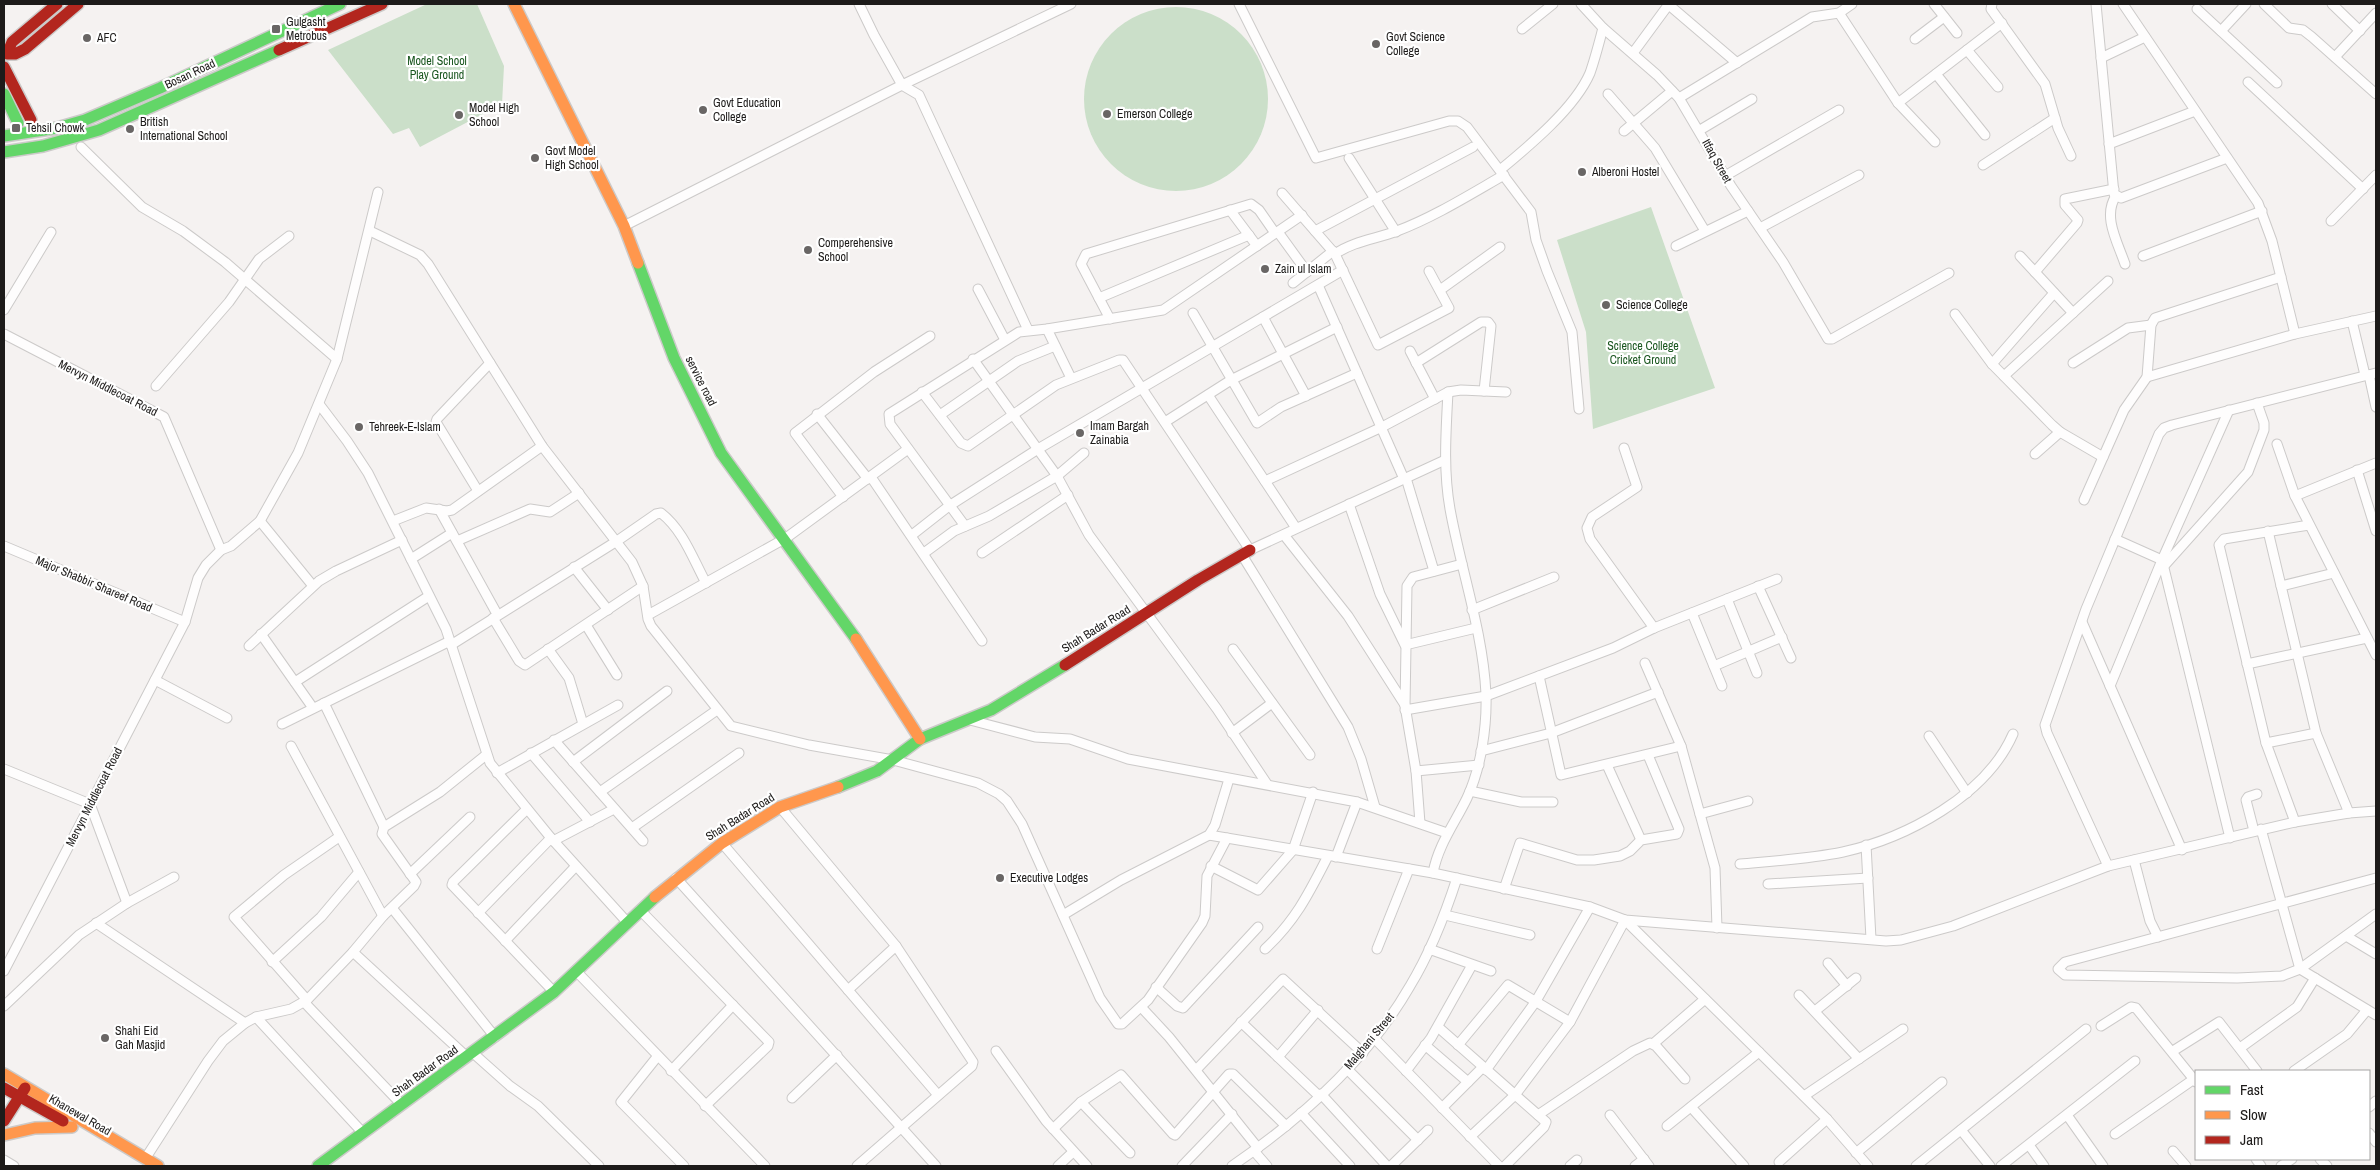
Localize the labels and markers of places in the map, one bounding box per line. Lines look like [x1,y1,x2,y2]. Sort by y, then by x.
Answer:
place label: Gulgasht Metrobus [286,14,327,44]
marker: Gulgasht Metrobus [270,23,282,35]
place label: Govt Science College [1386,29,1445,59]
place label: AFC [96,30,117,46]
marker: AFC [81,32,93,44]
marker: Govt Science College [1370,38,1382,50]
place label: Govt Education College [713,95,781,125]
place label: Model High School [469,100,519,130]
marker: Govt Education College [697,104,709,116]
place label: Emerson College [1117,106,1192,122]
marker: Emerson College [1101,108,1113,120]
marker: Model High School [453,109,465,121]
place label: British International School [140,114,228,144]
place label: Tehsil Chowk [26,120,85,136]
marker: Tehsil Chowk [10,122,22,134]
marker: British International School [124,123,136,135]
place label: Govt Model High School [545,143,599,173]
marker: Govt Model High School [529,152,541,164]
place label: Alberoni Hostel [1591,164,1659,180]
marker: Alberoni Hostel [1576,166,1588,178]
place label: Comperehensive School [818,235,893,265]
marker: Comperehensive School [802,244,814,256]
place label: Zain ul Islam [1275,261,1331,277]
marker: Zain ul Islam [1259,263,1271,275]
place label: Science College [1616,297,1688,313]
marker: Science College [1600,299,1612,311]
place label: Imam Bargah Zainabia [1090,418,1149,448]
place label: Tehreek-E-Islam [369,419,441,435]
marker: Tehreek-E-Islam [353,421,365,433]
marker: Imam Bargah Zainabia [1074,427,1086,439]
place label: Executive Lodges [1010,870,1088,886]
marker: Executive Lodges [994,872,1006,884]
place label: Shahi Eid Gah Masjid [115,1023,165,1053]
marker: Shahi Eid Gah Masjid [99,1032,111,1044]

